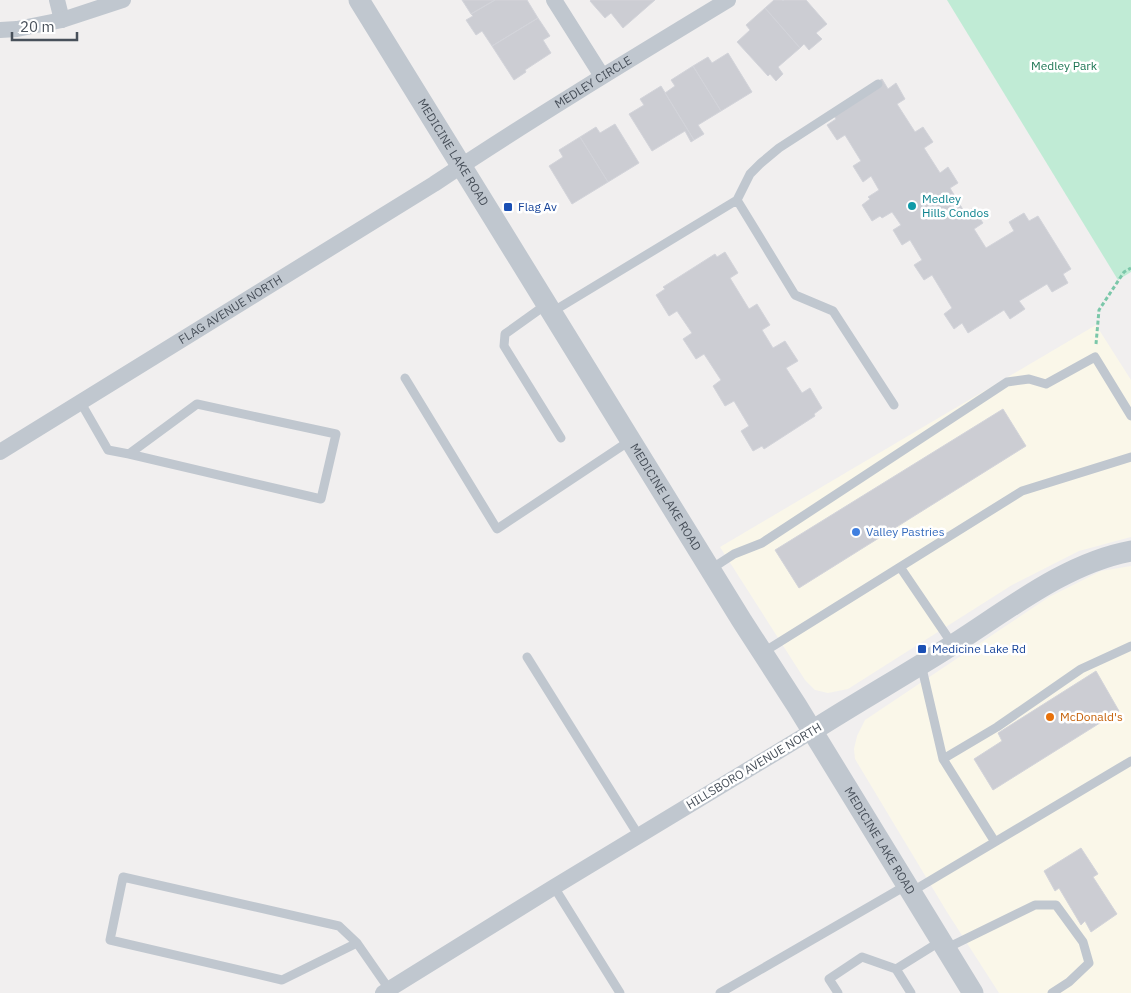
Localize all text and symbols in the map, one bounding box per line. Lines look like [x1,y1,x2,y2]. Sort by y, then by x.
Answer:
scale bar [12,10,78,42]
text: 20 m [20,17,55,36]
street label: MEDLEY CIRCLE [552,52,634,111]
park label: Medley Park [1031,58,1098,73]
street label: MEDICINE LAKE ROAD [415,96,492,208]
place label: Medley Hills Condos [922,191,989,220]
place label: Flag Av [518,199,557,214]
marker: Medley Hills Condos [906,200,918,212]
marker: Flag Av [502,201,514,213]
street label: FLAG AVENUE NORTH [176,271,285,347]
street label: MEDICINE LAKE ROAD [627,440,705,553]
place label: Valley Pastries [866,524,945,539]
marker: Valley Pastries [850,526,862,538]
place label: Medicine Lake Rd [932,641,1026,656]
marker: Medicine Lake Rd [916,643,928,655]
place label: McDonald's [1060,709,1123,724]
marker: McDonald's [1044,711,1056,723]
street label: HILLSBORO AVENUE NORTH [683,719,824,812]
street label: MEDICINE LAKE ROAD [841,784,919,897]

